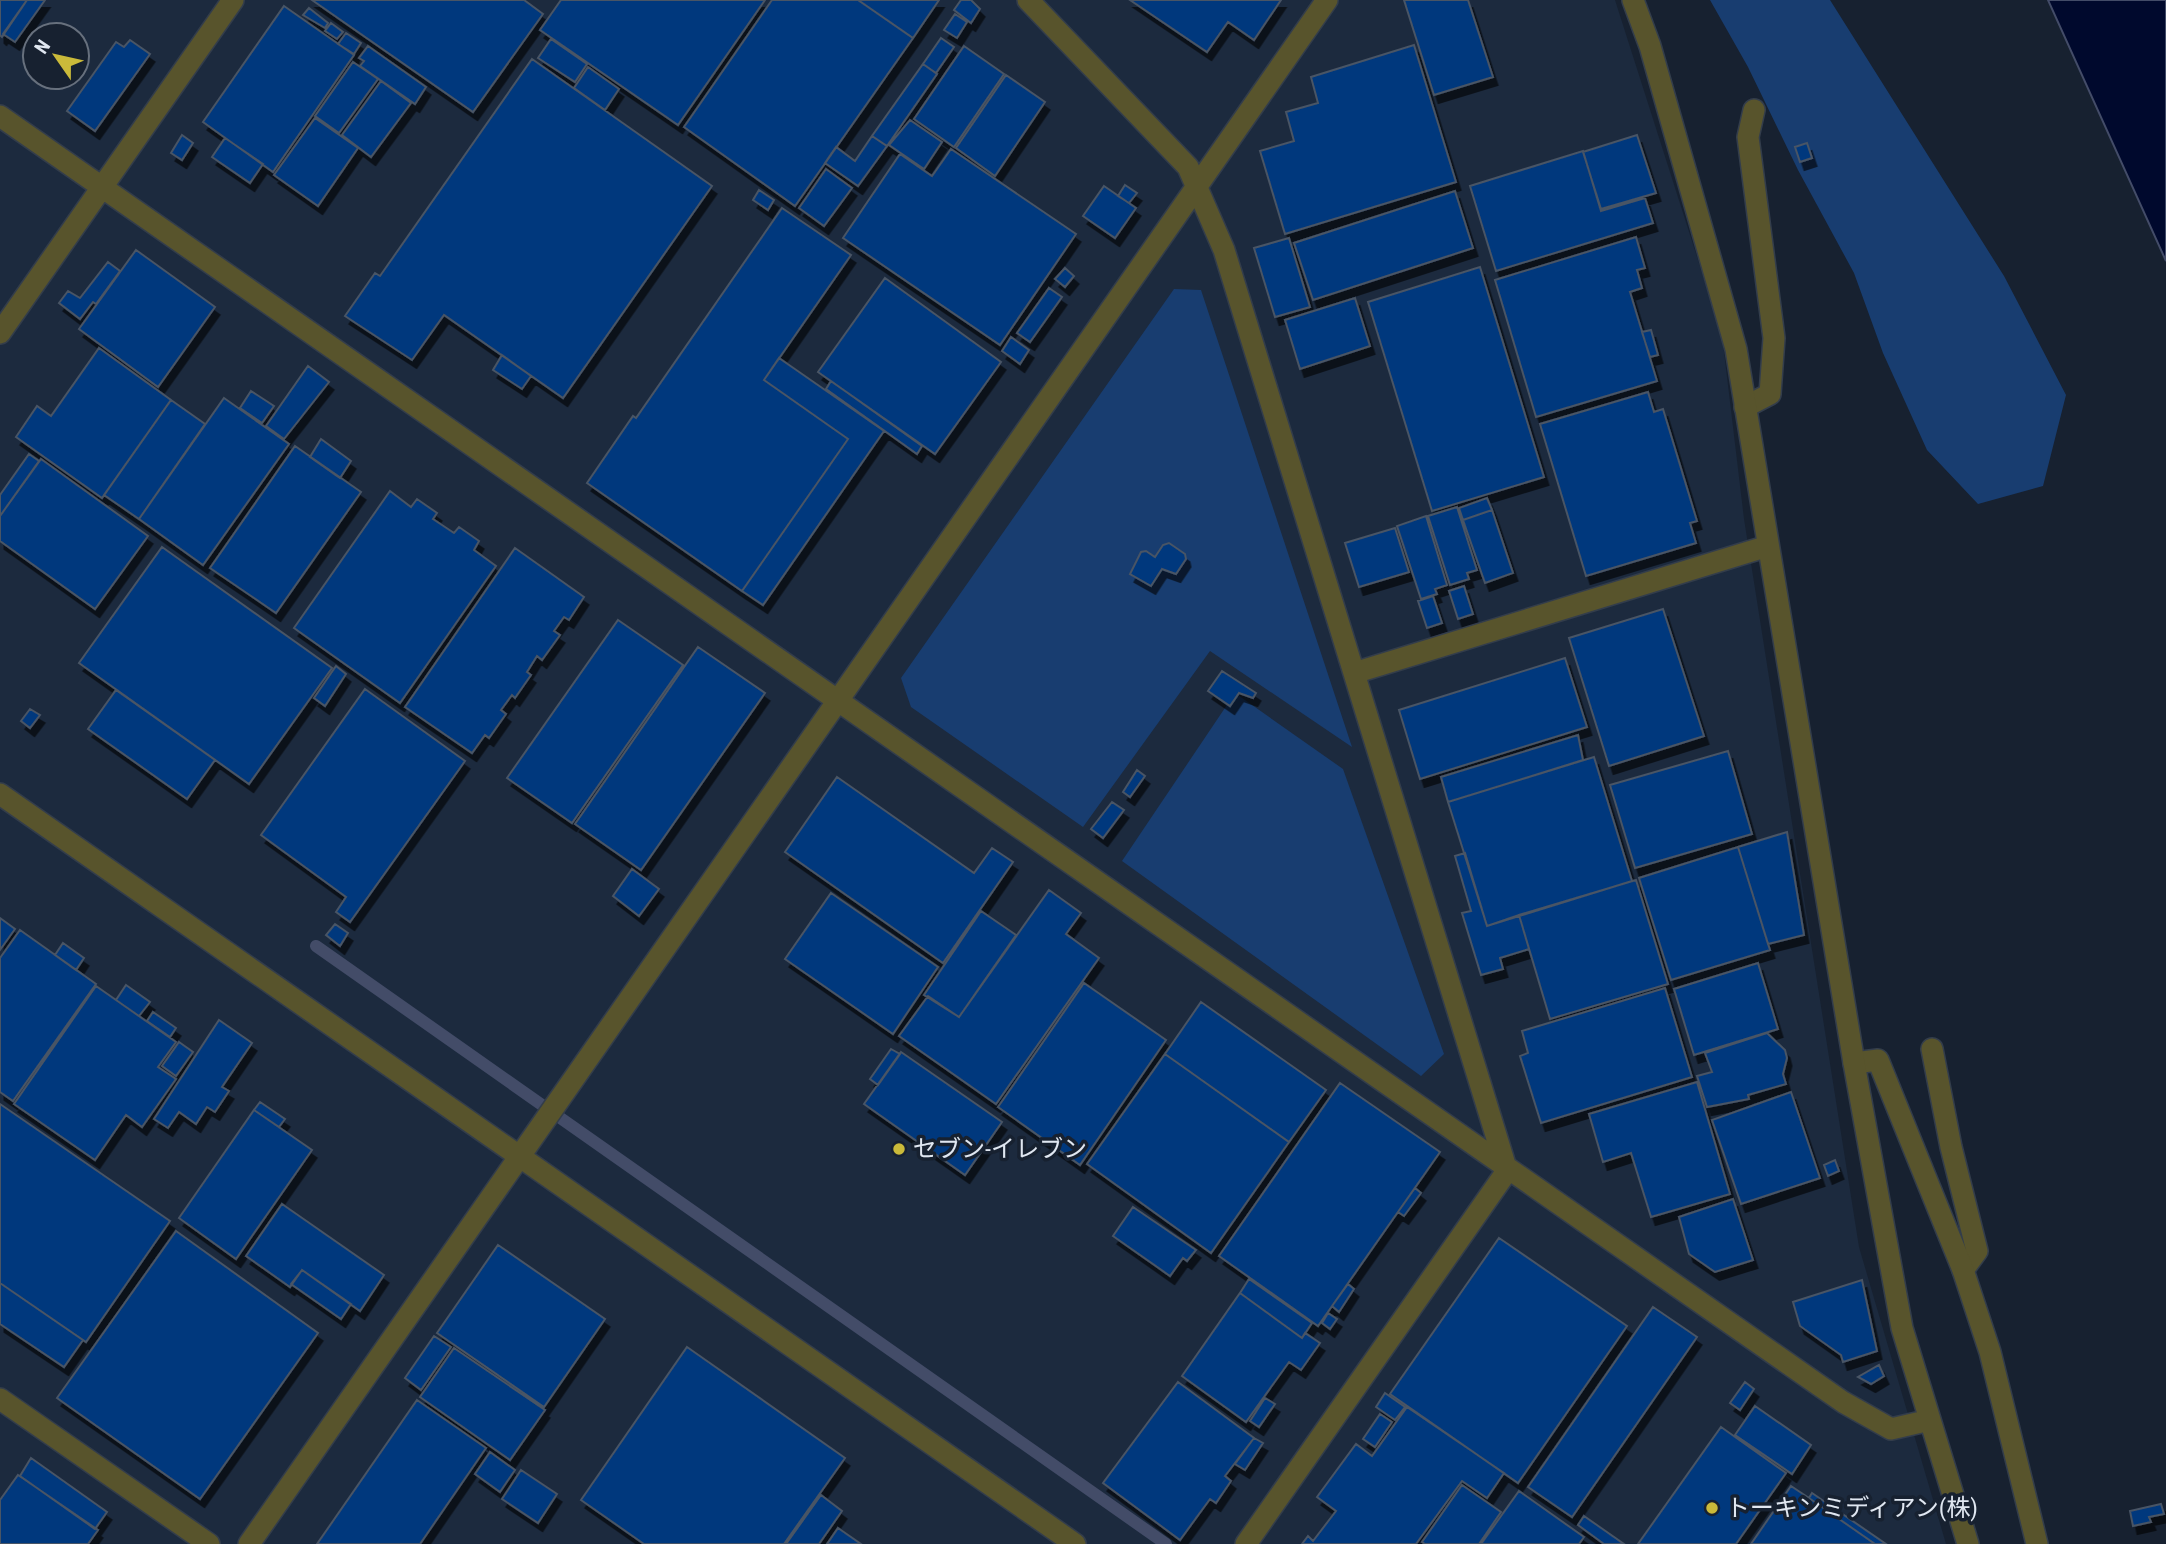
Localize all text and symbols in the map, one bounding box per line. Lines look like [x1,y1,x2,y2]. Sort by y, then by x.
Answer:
north arrow [21,21,91,91]
text: N [30,36,55,58]
place label: セブン-イレブン [913,1135,1087,1163]
marker: セブン-イレブン [891,1141,907,1157]
place label: トーキンミディアン(株) [1726,1494,1978,1522]
marker: トーキンミディアン(株) [1704,1500,1720,1516]

